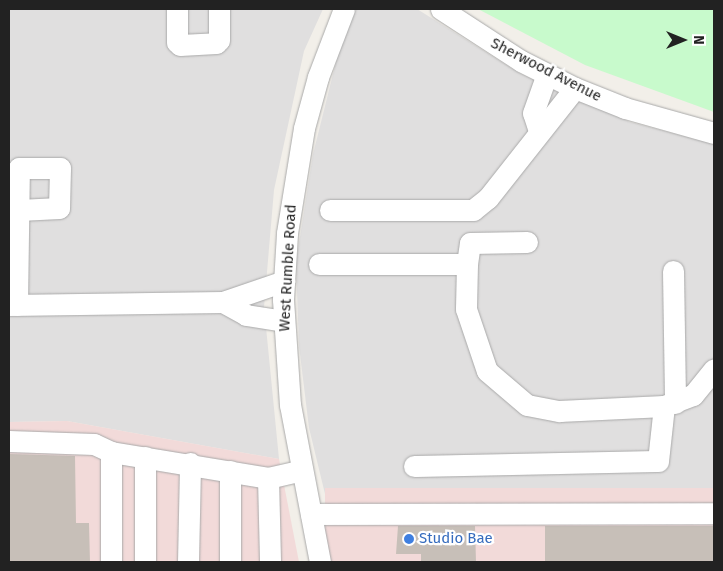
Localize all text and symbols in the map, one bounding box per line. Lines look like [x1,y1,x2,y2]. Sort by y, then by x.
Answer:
north arrow [658,15,708,65]
street label: Sherwood Avenue [488,34,604,106]
text: N [690,35,707,45]
street label: West Rumble Road [276,204,300,332]
place label: Studio Bae [419,530,493,548]
marker: Studio Bae [403,533,415,545]

